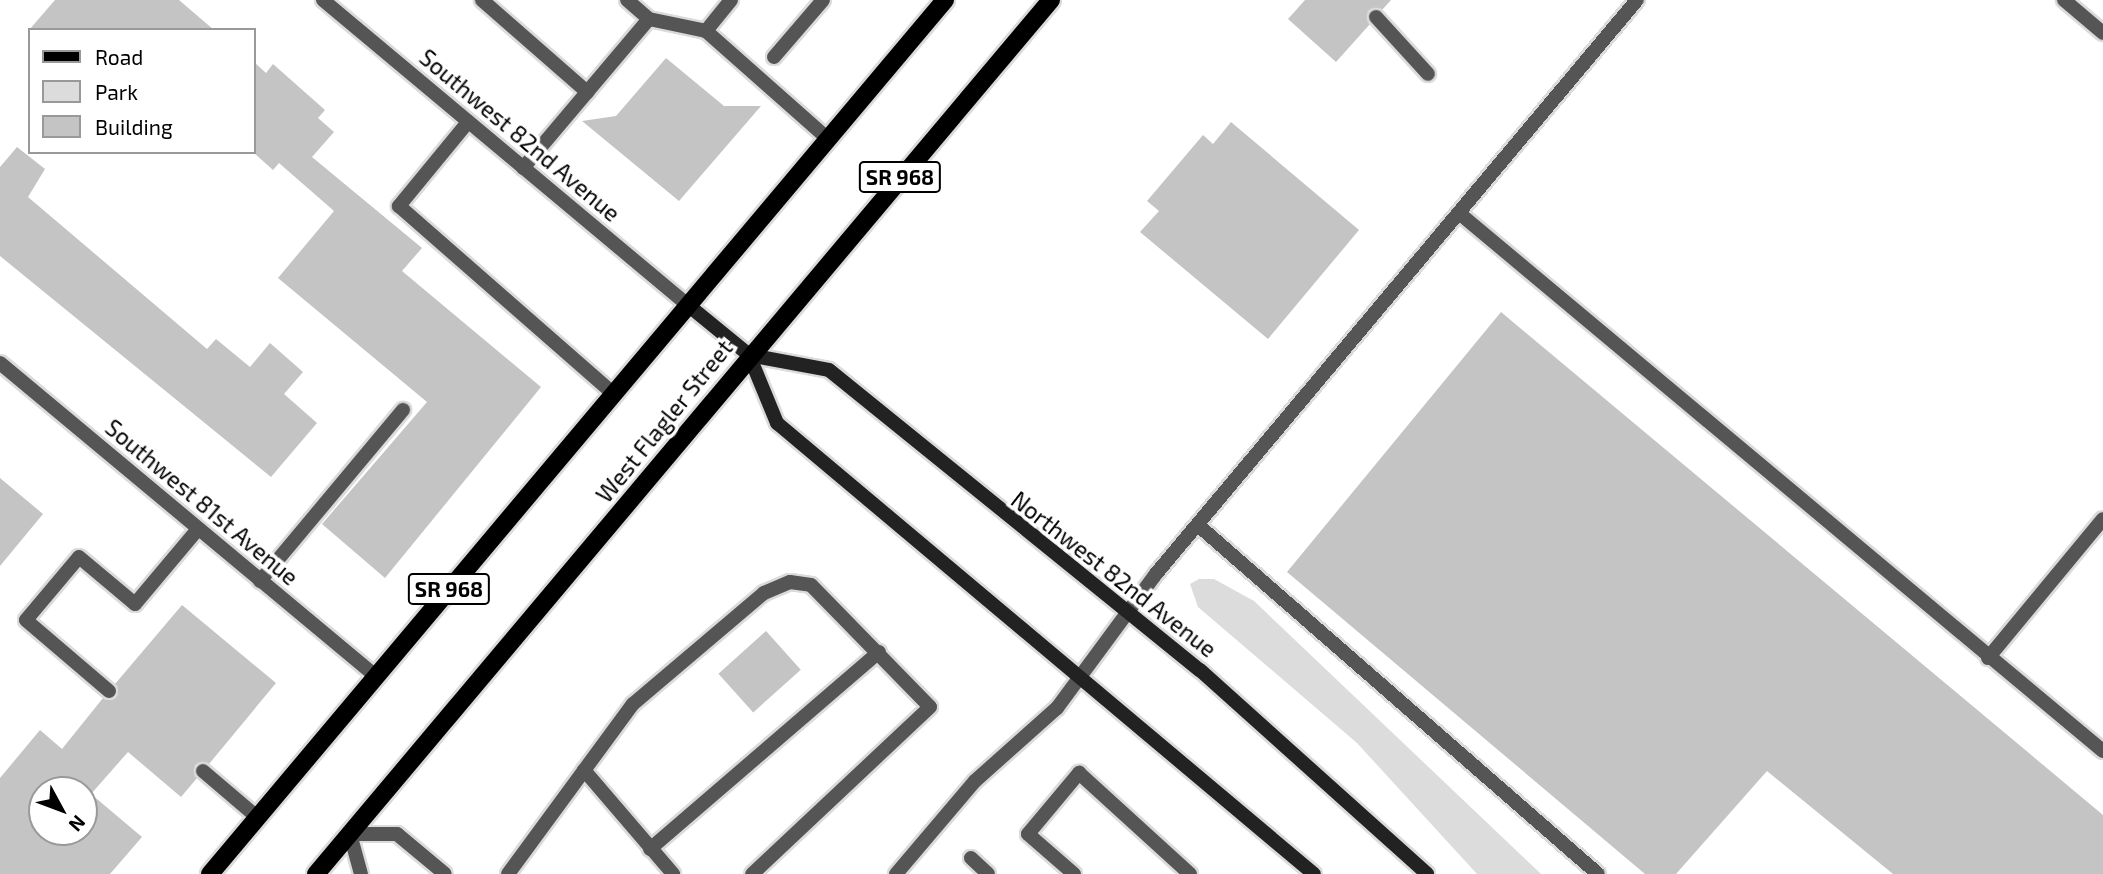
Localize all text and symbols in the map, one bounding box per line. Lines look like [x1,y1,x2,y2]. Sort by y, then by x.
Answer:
legend [28,28,256,154]
street label: Southwest 82nd Avenue [414,43,626,227]
text: Road [95,44,143,69]
text: Park [95,79,138,104]
text: Building [95,114,173,139]
road number: SR 968 [858,160,942,194]
street label: West Flagler Street [590,334,738,508]
street label: Southwest 81st Avenue [100,413,304,591]
street label: Northwest 82nd Avenue [1006,485,1222,663]
road number: SR 968 [407,572,491,606]
north arrow [28,776,98,846]
text: N [65,811,91,837]

